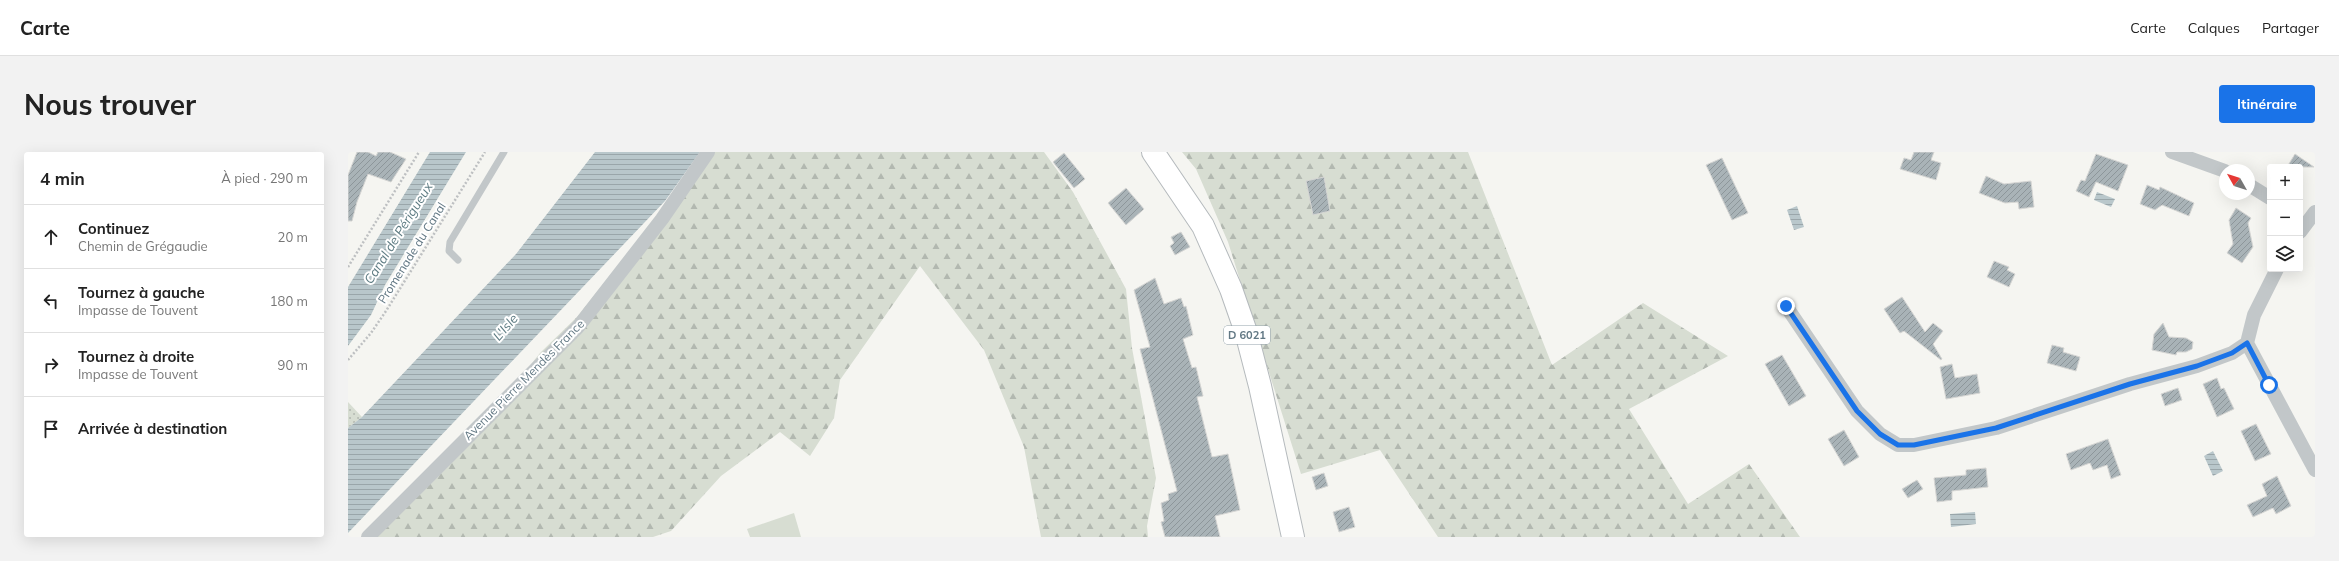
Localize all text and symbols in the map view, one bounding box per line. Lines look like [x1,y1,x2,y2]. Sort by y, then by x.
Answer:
text: Carte [20,16,70,40]
text: Carte [2130,19,2166,37]
text: Calques [2188,19,2240,37]
text: Partager [2262,19,2319,37]
button: Itinéraire [2219,85,2315,123]
text: Nous trouver [24,87,196,122]
north arrow [2219,164,2255,200]
map controls [2267,164,2303,272]
button: + [2267,164,2303,200]
text: 4 min [40,168,85,189]
text: À pied · 290 m [221,170,308,186]
water label: Canal de Périgueux [360,178,436,287]
street label: Promenade du Canal [374,199,449,306]
button: − [2267,200,2303,236]
text: Continuez [78,219,149,238]
icon: ahead [40,226,62,248]
text: 20 m [278,229,308,245]
button: layers [2267,236,2303,272]
text: Chemin de Grégaudie [78,238,208,254]
text: Tournez à gauche [78,283,205,302]
icon: left [40,290,62,312]
text: 180 m [270,293,308,309]
route end [1777,297,1795,315]
text: Impasse de Touvent [78,302,198,318]
water label: L'Isle [489,310,521,344]
street label: Avenue Pierre Mendès France [460,316,587,443]
road number: D 6021 [1224,326,1270,344]
text: Tournez à droite [78,347,194,366]
icon: right [40,354,62,376]
text: 90 m [278,357,308,373]
text: Impasse de Touvent [78,366,198,382]
route start [2260,376,2278,394]
icon: arrive [40,418,62,440]
text: Arrivée à destination [78,419,227,438]

